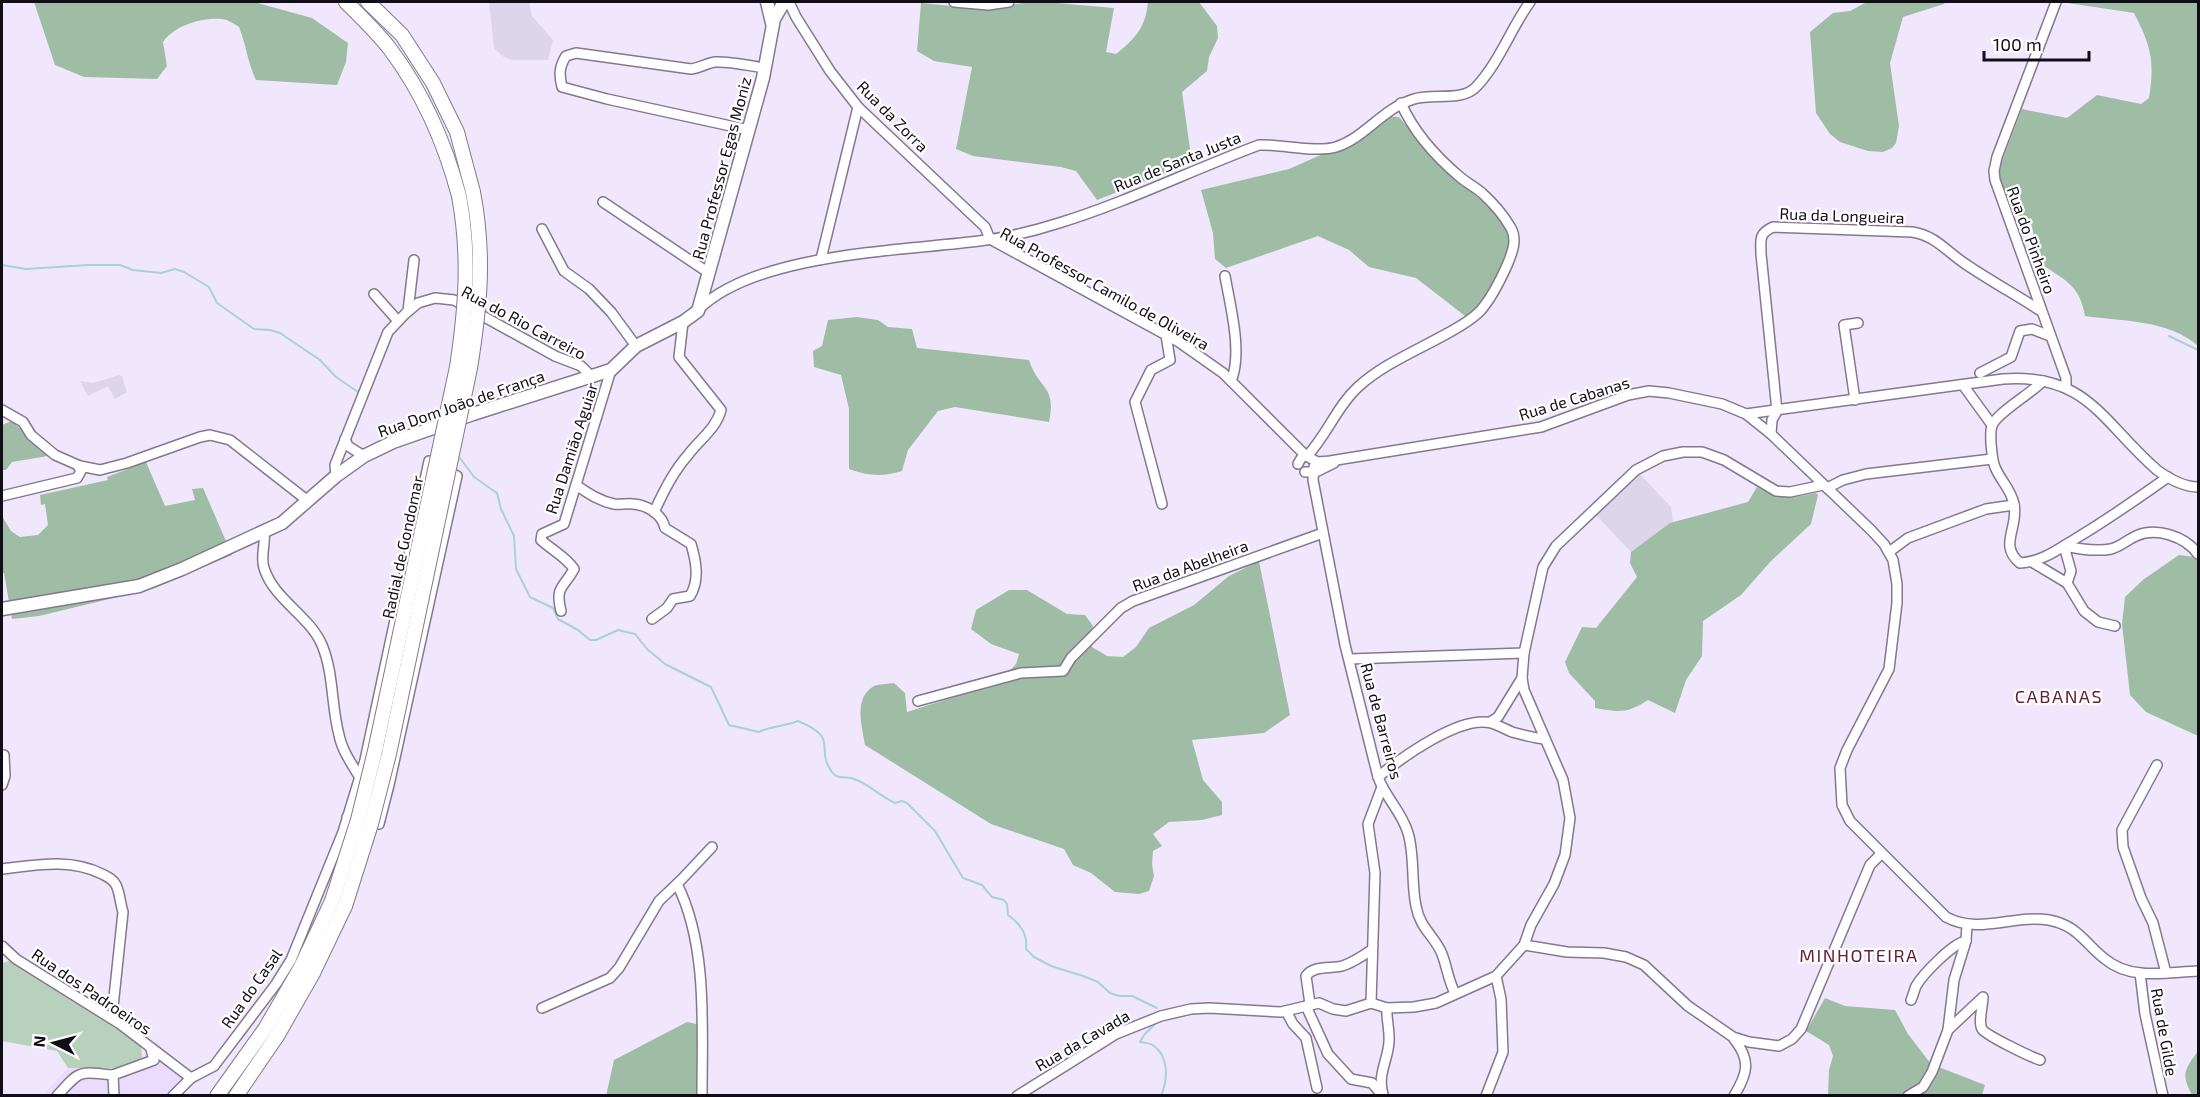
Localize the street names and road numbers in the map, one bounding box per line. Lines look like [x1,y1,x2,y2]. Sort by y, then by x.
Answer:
street label: Rua Professor Egas Moniz [687,75,755,261]
street label: Rua da Zorra [854,77,932,155]
street label: Rua de Santa Justa [1111,127,1243,195]
street label: Rua do Pinheiro [2004,184,2060,296]
street label: Rua da Longueira [1779,203,1905,227]
street label: Rua Professor Camilo de Oliveira [997,223,1213,353]
street label: Rua do Rio Carreiro [459,281,589,363]
street label: Rua Dom João de França [375,366,547,441]
street label: Rua de Cabanas [1516,372,1632,424]
street label: Rua Damião Aguiar [541,379,601,516]
street label: Radial de Gondomar [378,473,427,620]
street label: Rua da Abelheira [1129,535,1251,595]
street label: Rua de Barreiros [1357,661,1407,781]
street label: Rua dos Padroeiros [29,944,155,1038]
street label: Rua do Casal [217,944,286,1031]
street label: Rua de Gilde [2148,986,2182,1078]
street label: Rua da Cavada [1031,1005,1133,1075]

